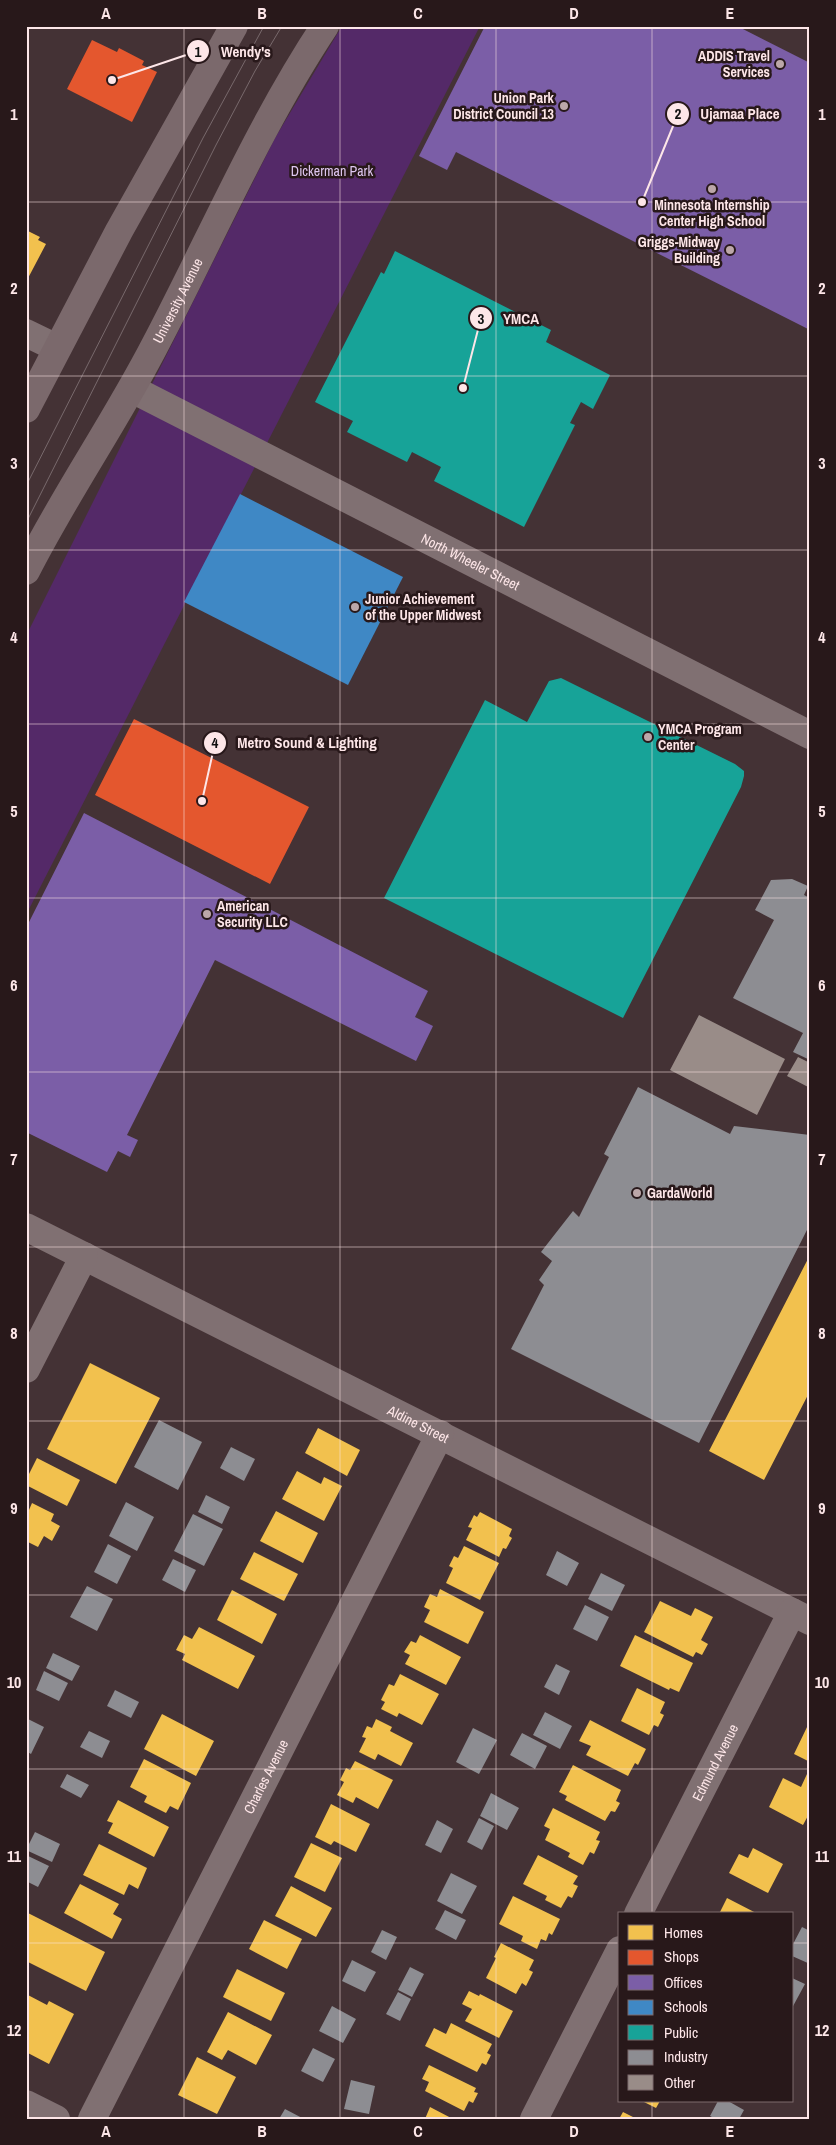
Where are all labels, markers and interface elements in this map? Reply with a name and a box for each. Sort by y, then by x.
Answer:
text: A [101,2,111,24]
text: B [257,2,267,24]
text: C [413,2,423,24]
text: D [569,2,579,24]
text: E [726,2,735,24]
callout: Wendy's [186,36,281,66]
text: 1 [195,41,202,62]
text: Wendy's [221,41,271,62]
place label: ADDIS Travel Services [698,47,770,81]
marker: ADDIS Travel Services [774,58,786,70]
place label: Union Park District Council 13 [453,89,555,123]
callout: Ujamaa Place [666,99,790,129]
marker: Union Park District Council 13 [558,100,570,112]
text: 1 [10,103,18,125]
text: 2 [675,103,682,124]
text: Ujamaa Place [700,103,780,124]
text: 1 [818,103,826,125]
park label: Dickerman Park [291,162,373,180]
marker: Minnesota Internship Center High School [706,183,718,195]
place label: Minnesota Internship Center High School [654,196,770,230]
place label: Griggs-Midway Building [638,233,721,267]
marker: Griggs-Midway Building [724,244,736,256]
street label: University Avenue [149,255,207,346]
text: 2 [10,277,18,299]
text: 2 [818,277,826,299]
callout: YMCA [468,303,550,333]
text: 3 [478,308,485,329]
text: YMCA [503,308,539,329]
text: 3 [10,452,18,474]
text: 3 [818,452,826,474]
street label: North Wheeler Street [418,529,523,594]
place label: Junior Achievement of the Upper Midwest [365,590,481,624]
marker: Junior Achievement of the Upper Midwest [349,601,361,613]
text: 4 [10,626,18,648]
text: 4 [818,626,826,648]
place label: YMCA Program Center [658,720,742,754]
callout: Metro Sound & Lighting [202,728,387,758]
marker: YMCA Program Center [642,731,654,743]
text: 4 [212,732,219,753]
text: Metro Sound & Lighting [237,732,377,753]
text: 5 [10,800,18,822]
text: 5 [818,800,826,822]
place label: American Security LLC [217,897,288,931]
marker: American Security LLC [201,908,213,920]
text: 6 [10,974,18,996]
text: 6 [818,974,826,996]
text: 7 [10,1148,18,1170]
text: 7 [818,1148,826,1170]
place label: GardaWorld [647,1184,713,1202]
marker: GardaWorld [631,1187,643,1199]
text: 8 [10,1322,18,1344]
text: 8 [818,1322,826,1344]
street label: Aldine Street [384,1401,452,1447]
text: 9 [10,1497,18,1519]
text: 9 [818,1497,826,1519]
text: 10 [7,1671,21,1693]
text: 10 [815,1671,829,1693]
street label: Edmund Avenue [688,1721,742,1804]
street label: Charles Avenue [240,1736,292,1817]
text: 11 [7,1845,22,1867]
text: 11 [815,1845,830,1867]
legend [618,1912,794,2102]
text: Homes [664,1922,703,1943]
text: Shops [664,1946,699,1967]
text: Offices [664,1972,703,1993]
text: Schools [664,1996,708,2017]
text: 12 [7,2019,21,2041]
text: 12 [815,2019,829,2041]
text: Public [664,2022,698,2043]
text: Industry [664,2046,709,2067]
text: Other [664,2072,695,2093]
text: A [101,2120,111,2142]
text: B [257,2120,267,2142]
text: C [413,2120,423,2142]
text: D [569,2120,579,2142]
text: E [726,2120,735,2142]

